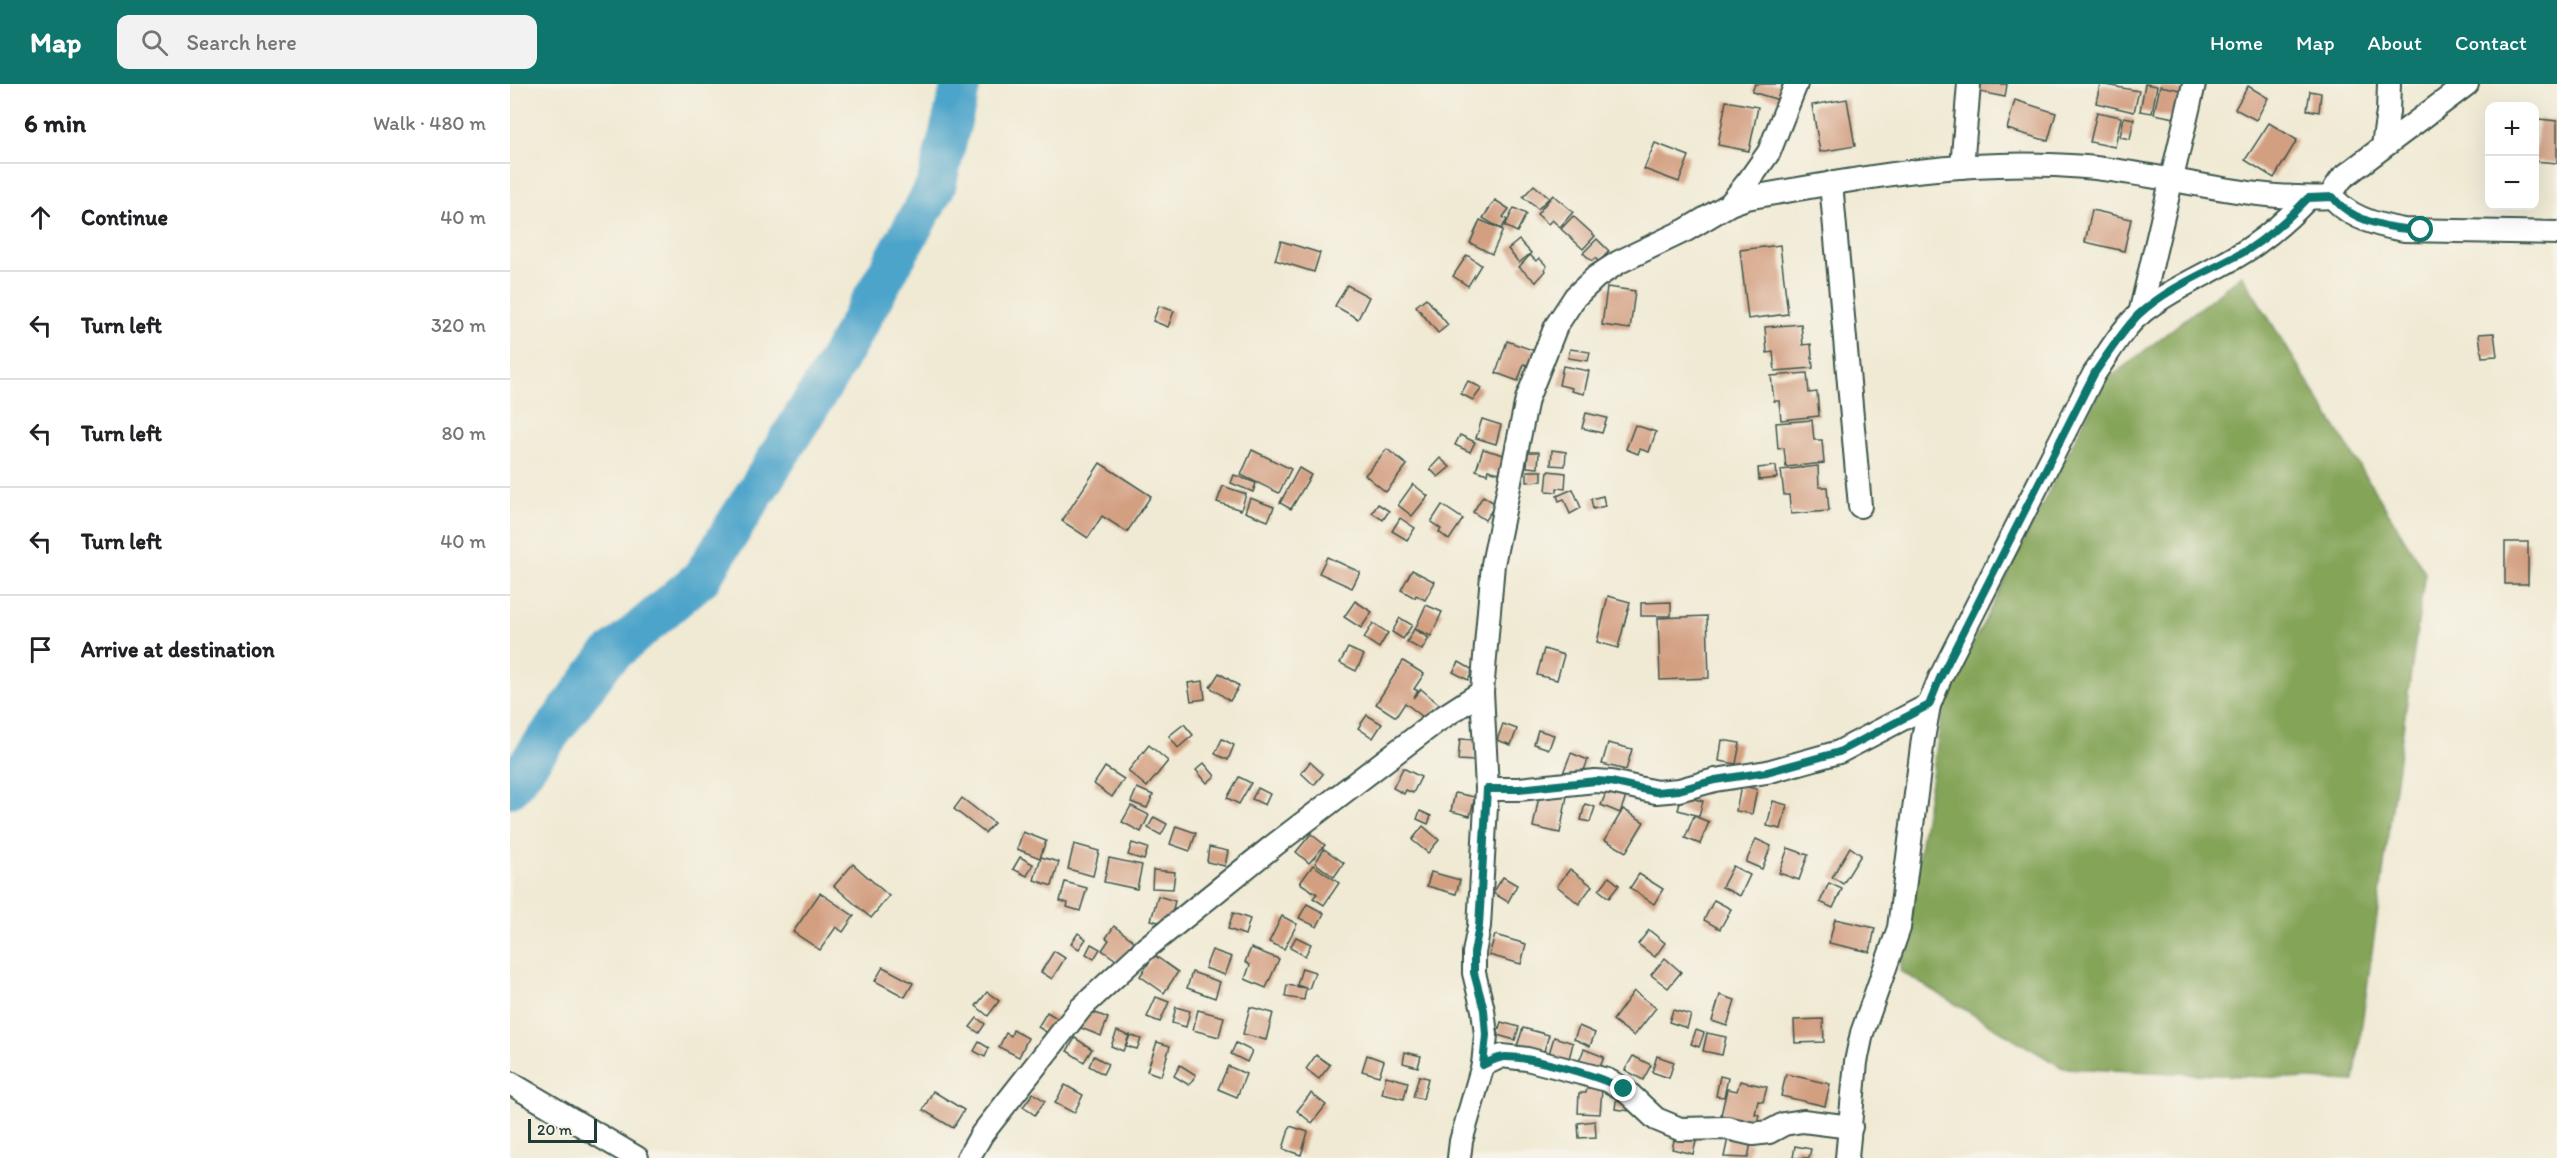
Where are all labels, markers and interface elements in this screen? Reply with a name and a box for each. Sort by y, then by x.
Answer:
search box [117,15,537,69]
text: Map [30,25,81,59]
icon: search [138,26,171,59]
text: Search here [186,29,297,56]
text: Home [2210,30,2263,55]
text: Map [2296,30,2335,55]
text: About [2368,30,2422,55]
text: Contact [2455,30,2527,55]
map controls [2485,102,2539,210]
button: + [2485,102,2539,156]
text: 6 min [24,107,86,139]
text: Walk · 480 m [373,111,486,135]
button: − [2485,156,2539,210]
icon: ahead [24,201,57,234]
text: Continue [81,204,168,231]
text: 40 m [440,205,486,229]
route start [2407,216,2433,242]
icon: left [24,309,57,342]
text: Turn left [81,312,162,339]
text: 320 m [431,313,486,337]
icon: left [24,417,57,450]
text: Turn left [81,420,162,447]
text: 80 m [441,421,486,445]
icon: left [24,525,57,558]
text: Turn left [81,528,162,555]
text: 40 m [440,529,486,553]
icon: arrive [24,633,57,666]
text: Arrive at destination [81,636,275,663]
route end [1610,1075,1636,1101]
scale bar [528,1116,597,1144]
text: 20 m [537,1120,572,1139]

